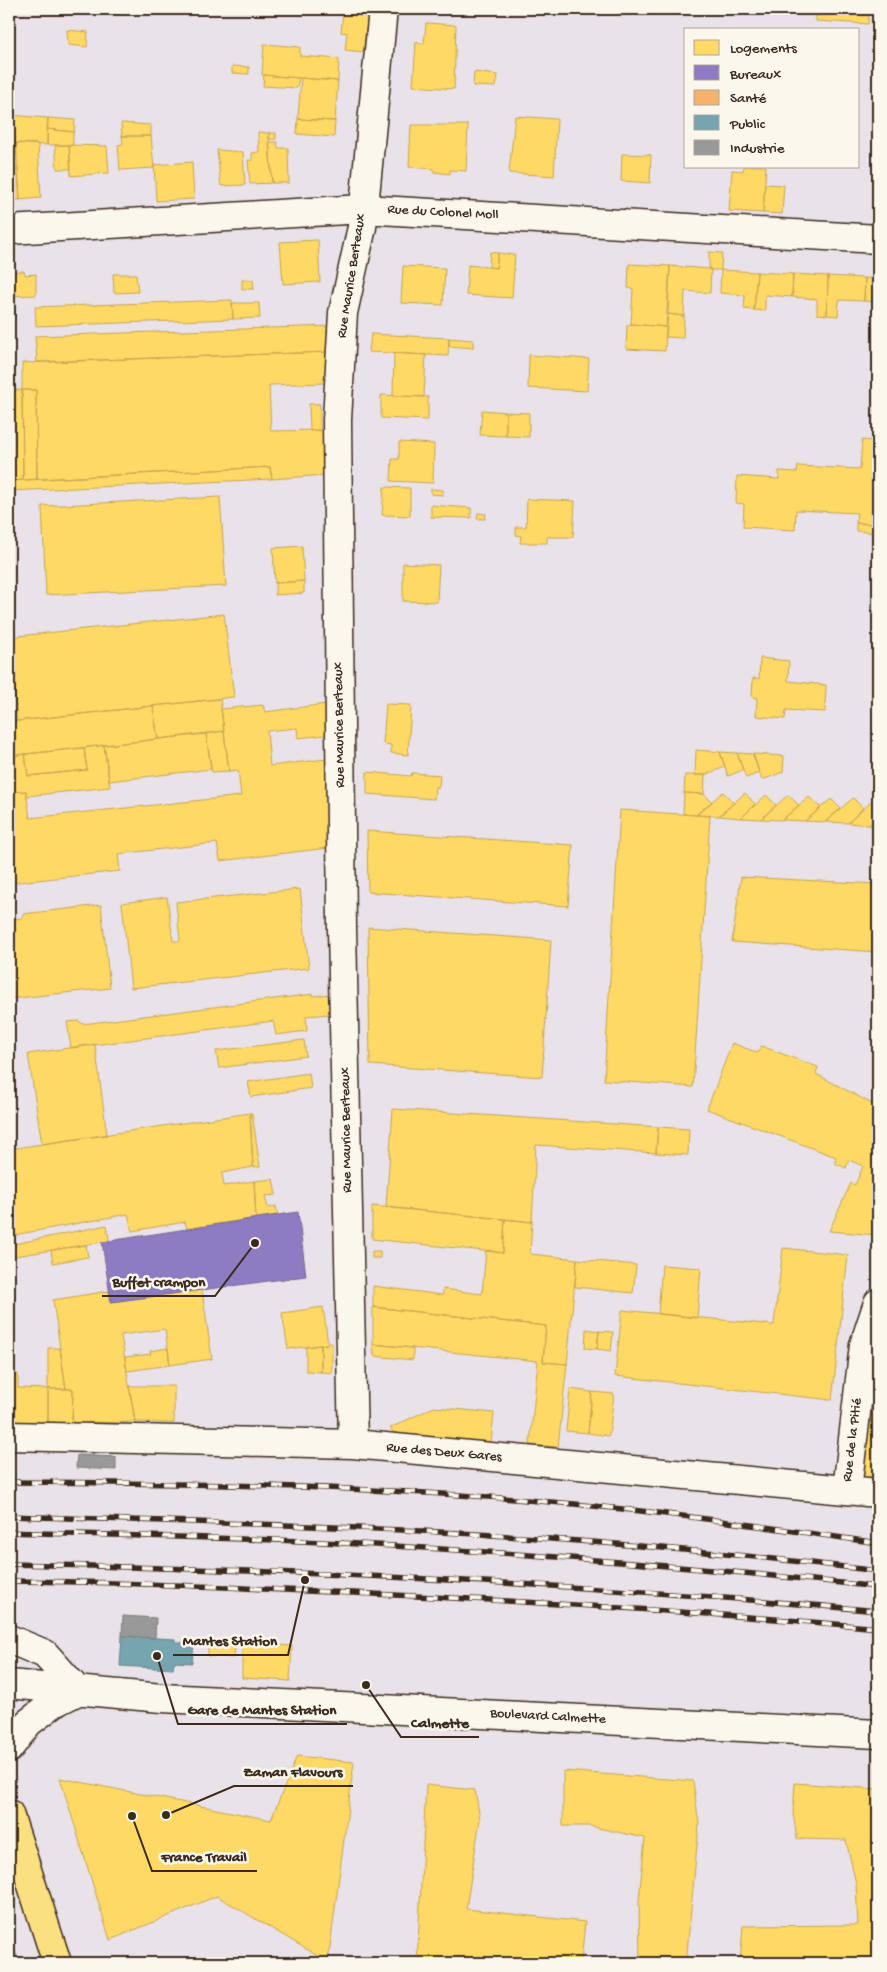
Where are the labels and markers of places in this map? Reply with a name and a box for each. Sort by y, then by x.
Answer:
callout: Buffet crampon [102,1266,215,1296]
callout: Mantes Station [173,1625,288,1655]
callout: Gare de Mantes Station [178,1694,347,1724]
callout: Calmette [401,1707,479,1737]
callout: Zaman Flavours [234,1756,353,1786]
callout: France Travail [152,1841,257,1871]

